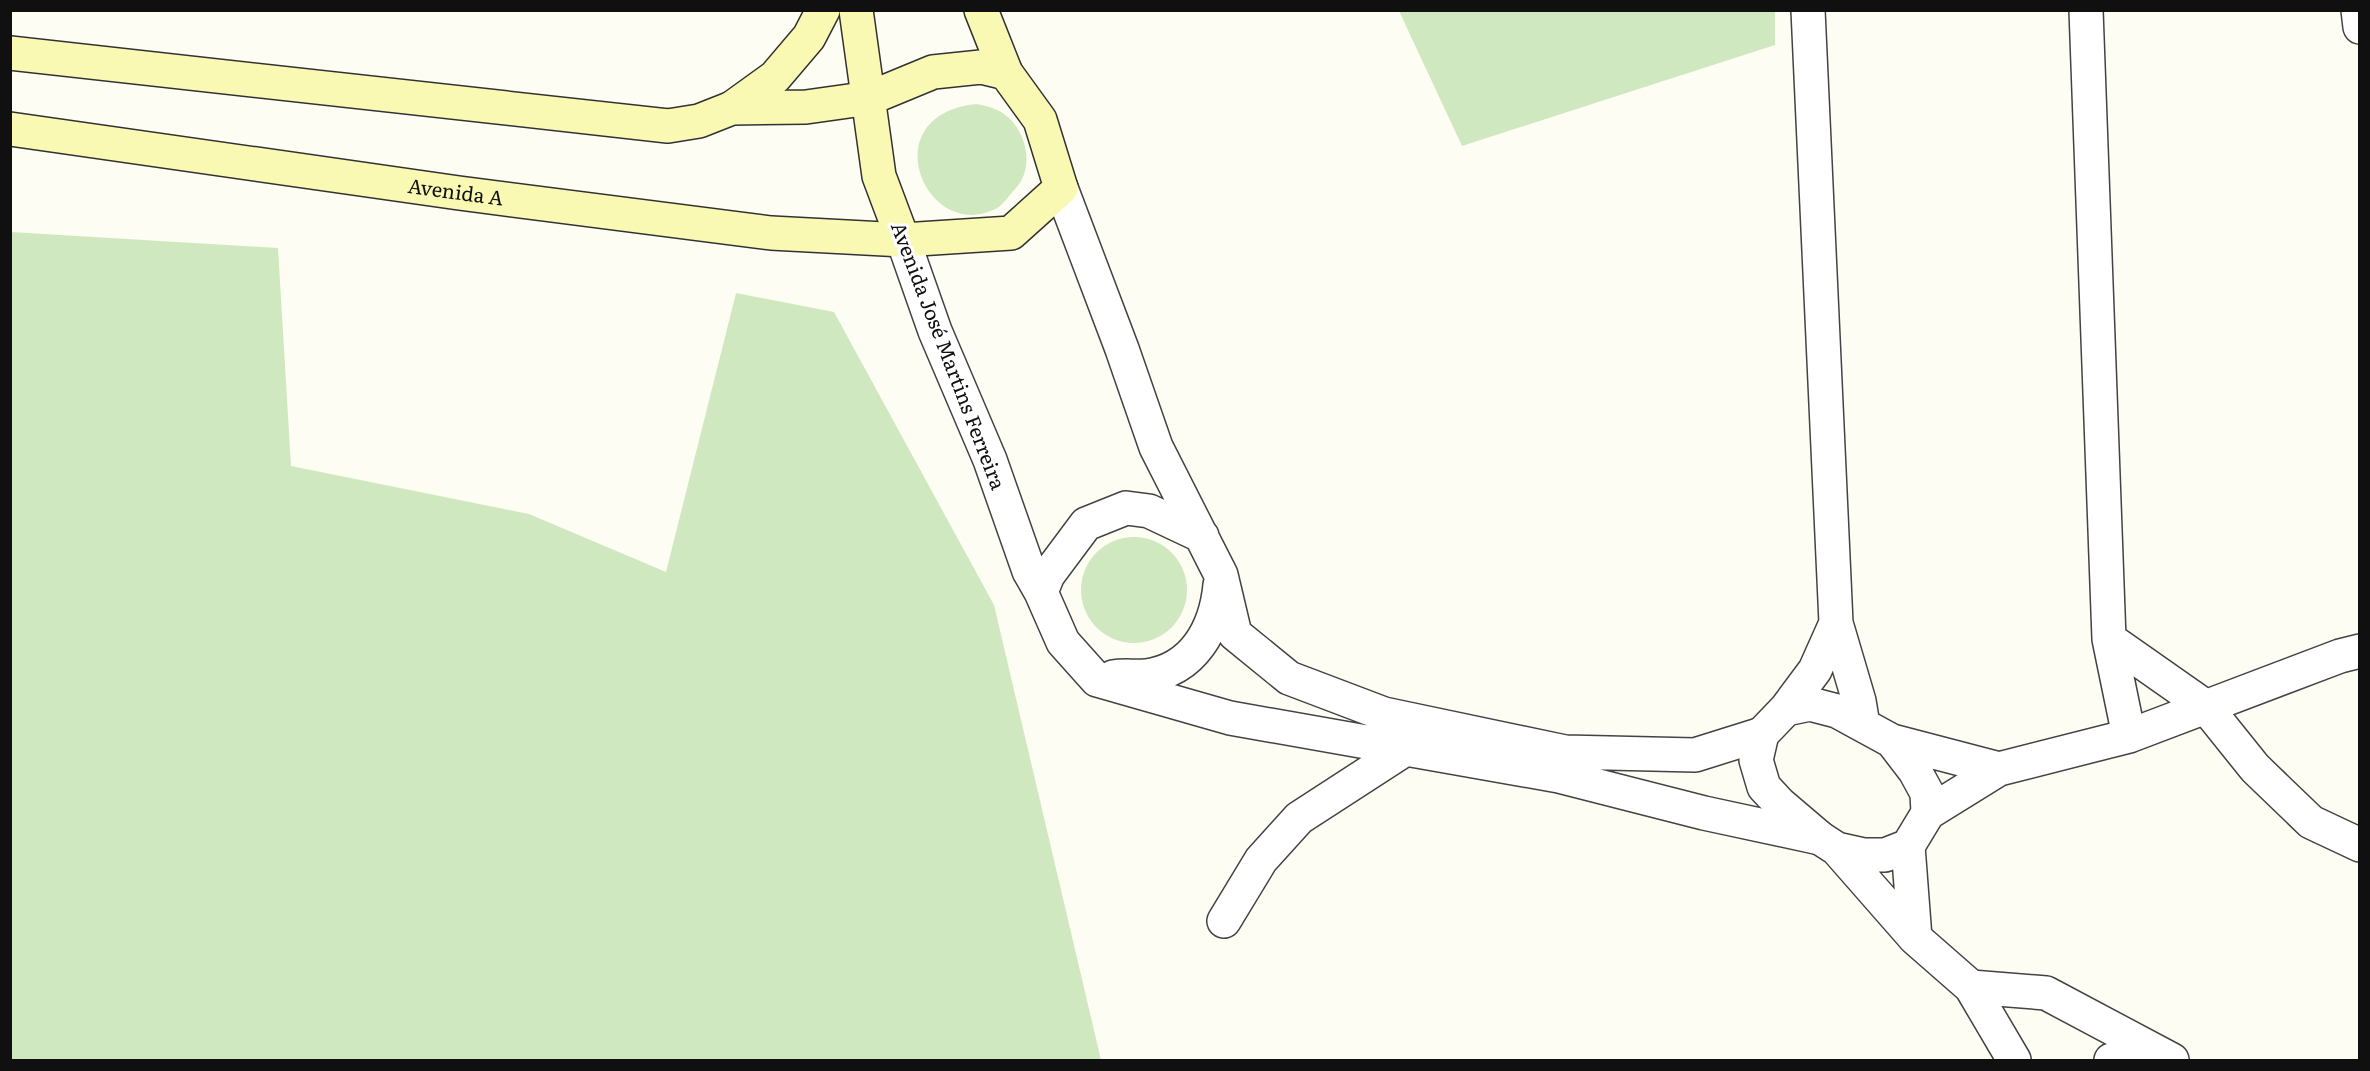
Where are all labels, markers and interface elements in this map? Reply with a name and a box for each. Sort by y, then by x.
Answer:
street label: Avenida A [406,169,506,212]
street label: Avenida José Martins Ferreira [885,217,1015,494]

